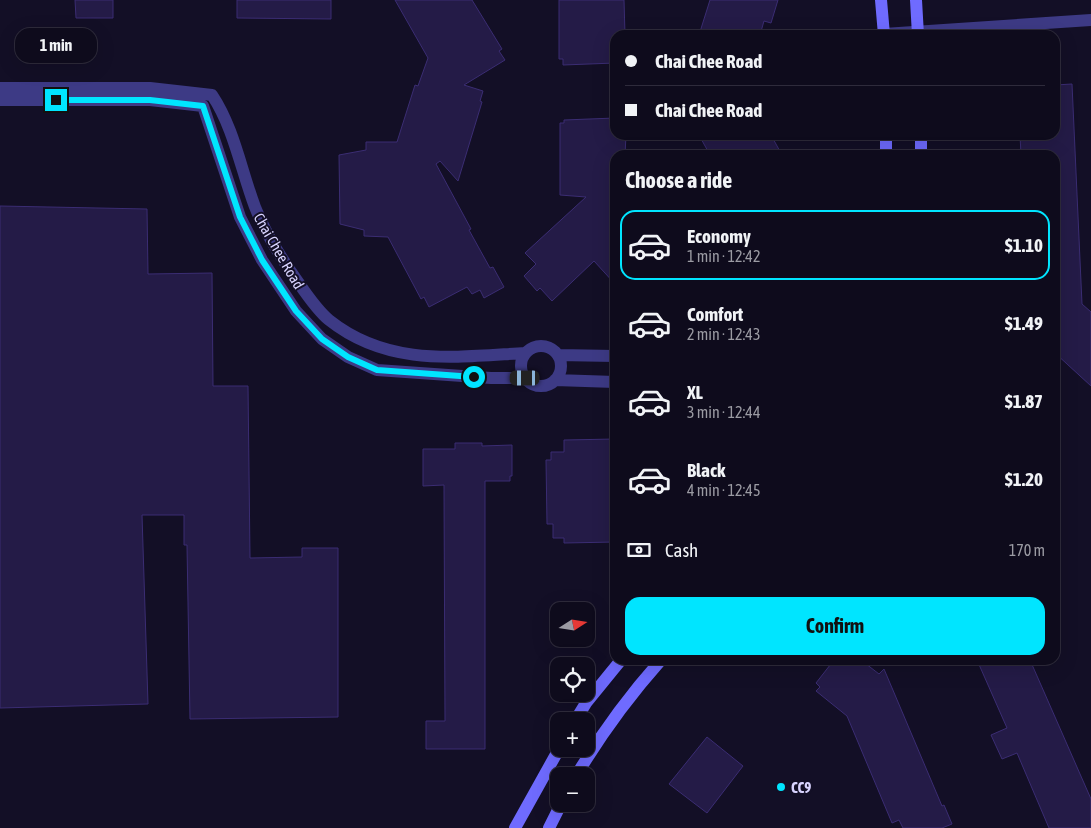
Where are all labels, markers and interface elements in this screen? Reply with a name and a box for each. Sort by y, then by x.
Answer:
callout: 1 min [15,28,97,62]
text: 1 min [40,36,72,54]
text: Chai Chee Road [655,50,762,72]
route end [45,89,67,111]
text: Chai Chee Road [655,99,762,121]
text: Choose a ride [625,167,732,193]
street label: Chai Chee Road [250,210,308,292]
icon: car [627,223,672,268]
text: Economy [687,225,751,247]
text: $1.10 [1005,234,1043,256]
text: 1 min · 12:42 [687,247,760,265]
icon: car [627,301,672,346]
text: Comfort [687,303,743,325]
text: $1.49 [1005,312,1043,334]
text: 2 min · 12:43 [687,325,760,343]
route start [463,366,485,388]
car [510,371,540,386]
icon: car [627,379,672,424]
text: XL [687,381,703,403]
text: $1.87 [1005,390,1043,412]
text: 3 min · 12:44 [687,403,760,421]
icon: car [627,457,672,502]
text: Black [687,459,725,481]
text: $1.20 [1005,468,1043,490]
text: 4 min · 12:45 [687,481,760,499]
icon: cash [625,536,653,564]
text: Cash [665,539,698,561]
text: 170 m [1009,541,1045,559]
button: Confirm [625,597,1045,655]
north arrow [550,602,595,648]
map controls [550,602,595,812]
button: locate [550,657,595,702]
button: + [550,712,595,757]
button: − [550,767,595,812]
place label: CC9 [791,779,811,796]
marker: CC9 [775,781,787,793]

